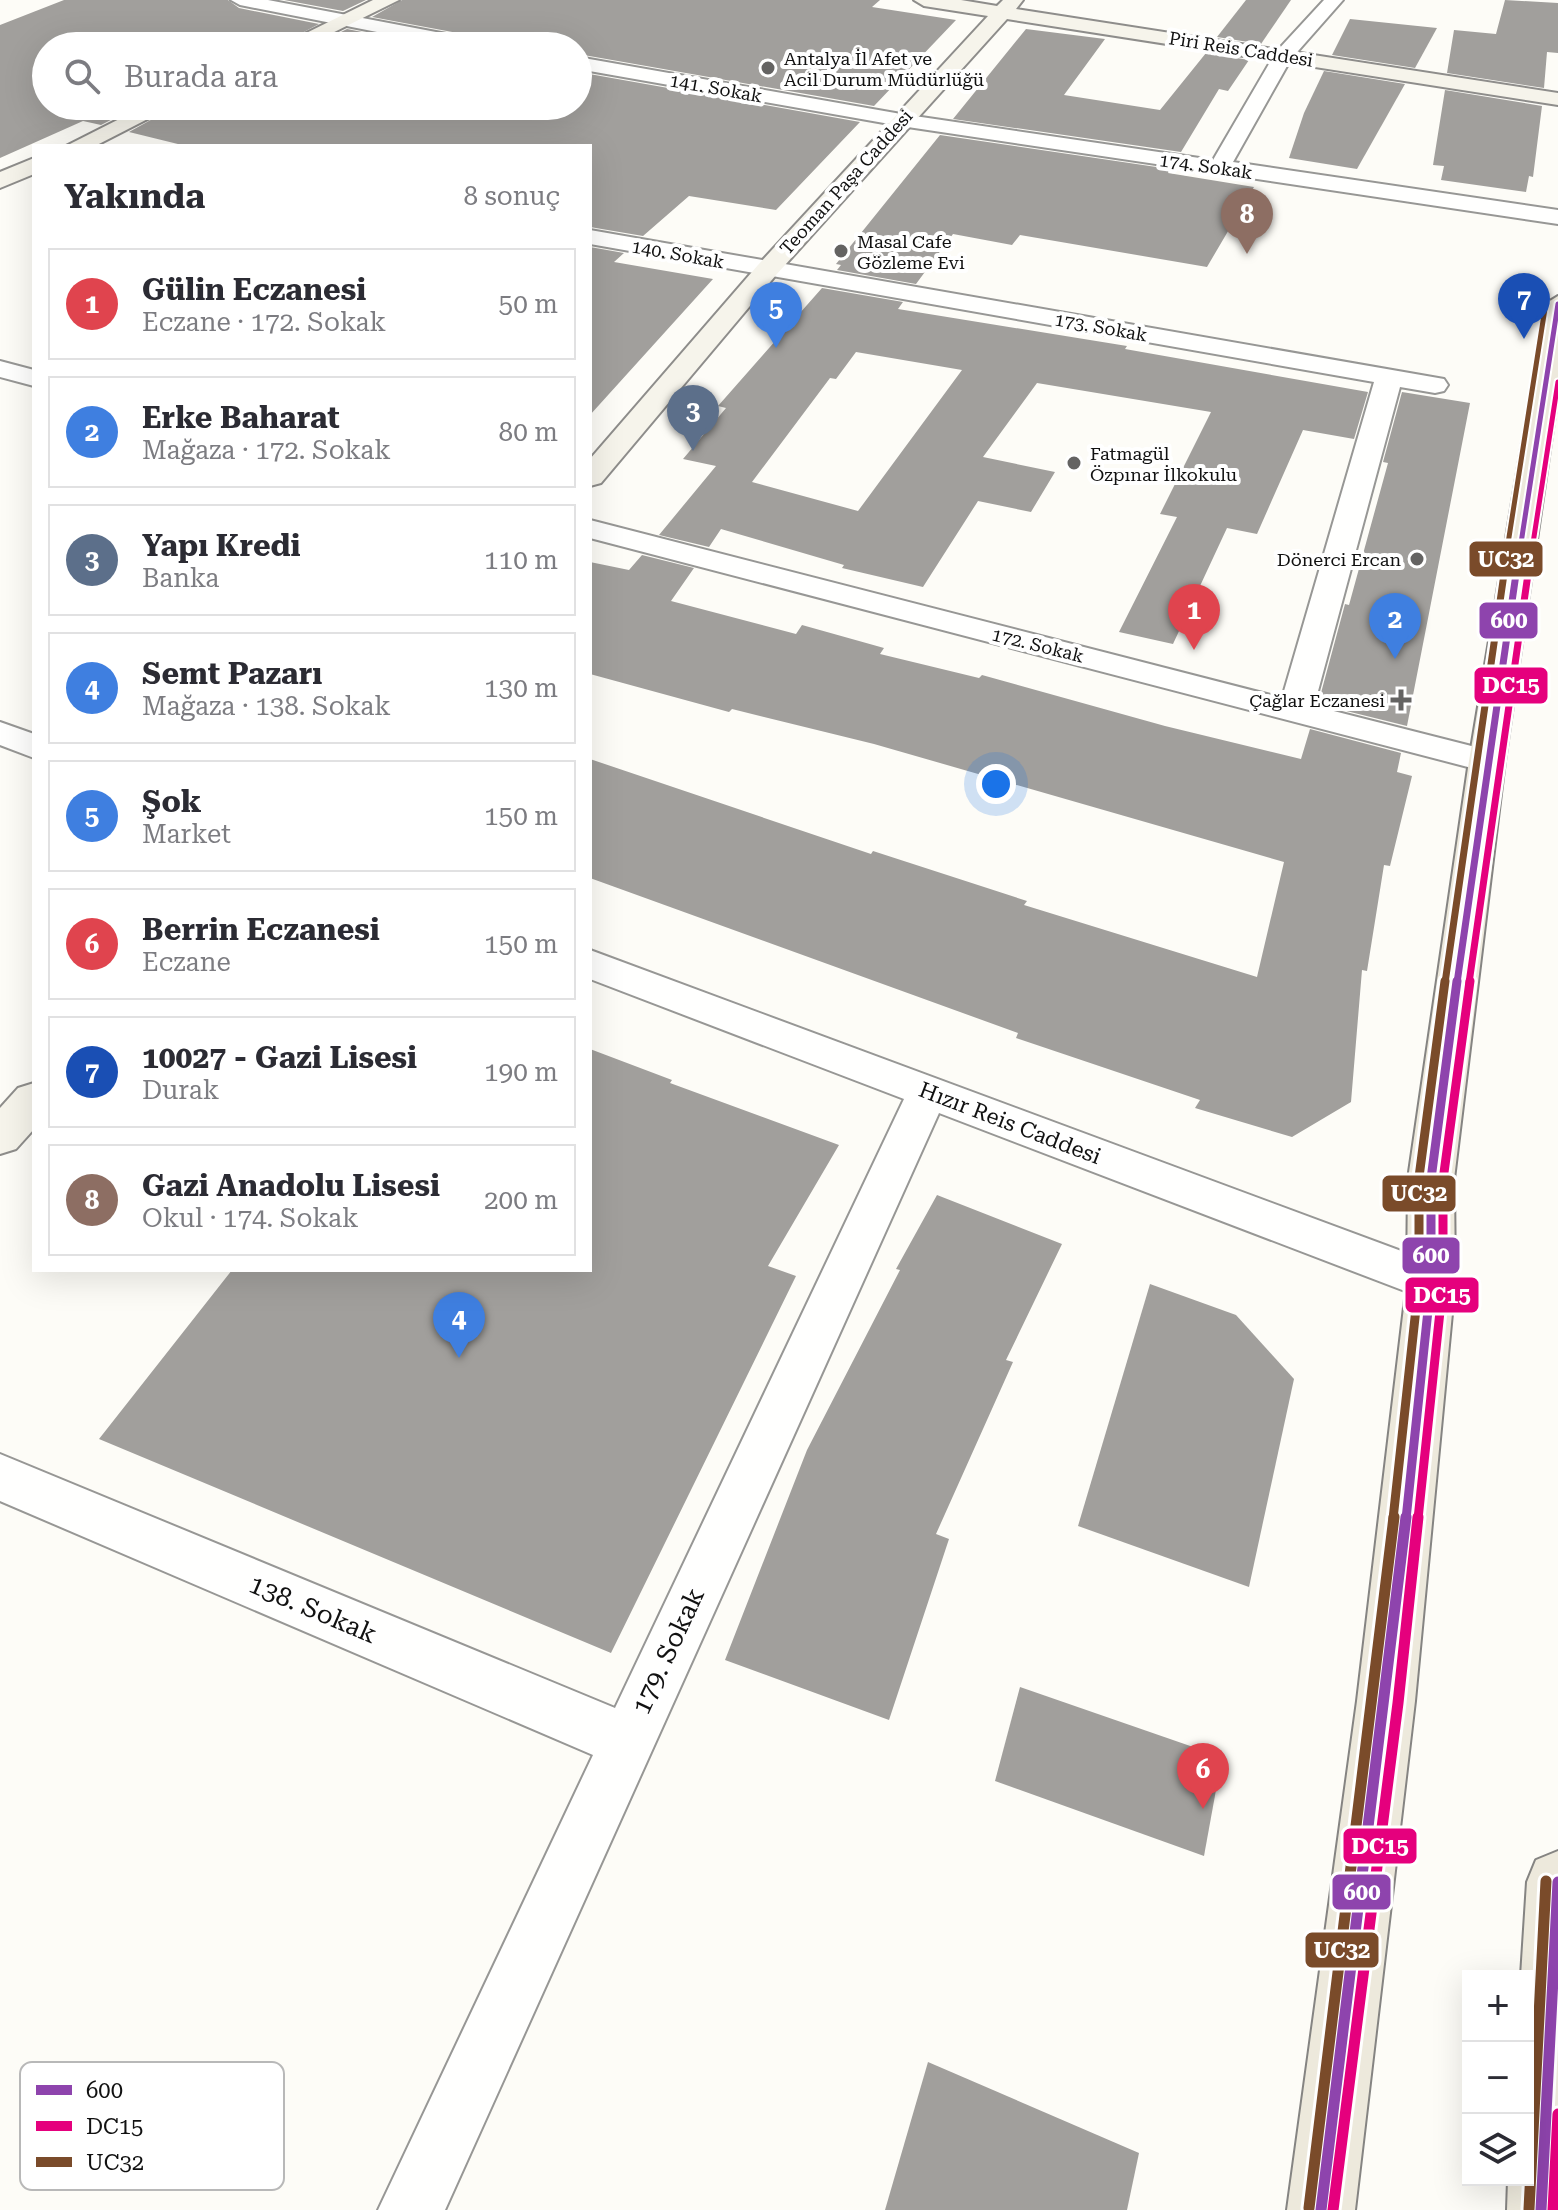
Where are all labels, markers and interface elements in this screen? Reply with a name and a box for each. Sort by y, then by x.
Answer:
street label: Piri Reis Caddesi [1167,27,1315,71]
search box [32,32,592,120]
place label: Antalya İl Afet ve Acil Durum Müdürlüğü [784,48,984,90]
icon: search [60,54,104,98]
text: Burada ara [124,59,278,94]
marker: Antalya İl Afet ve Acil Durum Müdürlüğü [759,59,777,77]
street label: 141. Sokak [668,70,764,106]
street label: Teoman Paşa Caddesi [775,105,917,259]
street label: 174. Sokak [1158,149,1254,183]
text: Yakında [64,176,205,216]
text: 8 sonuç [463,181,560,211]
pin: 8 [1221,188,1273,254]
place label: Masal Cafe Gözleme Evi [857,231,965,273]
street label: 140. Sokak [630,236,726,272]
marker: Masal Cafe Gözleme Evi [832,242,850,260]
text: Gülin Eczanesi [142,272,366,307]
pin: 7 [1498,273,1550,339]
pin: 5 [750,282,802,348]
text: 1 [85,289,99,319]
text: 50 m [499,289,558,319]
text: Eczane · 172. Sokak [142,307,386,337]
street label: 173. Sokak [1053,309,1149,345]
pin: 3 [667,385,719,451]
text: Erke Baharat [142,400,340,435]
text: 2 [85,417,99,447]
text: 80 m [499,417,558,447]
text: Mağaza · 172. Sokak [142,435,391,465]
place label: Fatmagül Özpınar İlkokulu [1090,443,1237,485]
marker: Fatmagül Özpınar İlkokulu [1065,454,1083,472]
text: Yapı Kredi [142,528,301,563]
line badge: UC32 [1468,540,1544,578]
text: 3 [85,545,99,575]
text: 110 m [484,545,558,575]
text: UC32 [1478,547,1534,572]
place label: Dönerci Ercan [1277,549,1401,570]
marker: Dönerci Ercan [1408,550,1426,568]
text: Banka [142,563,219,593]
pin: 1 [1168,584,1220,650]
pin: 2 [1369,593,1421,659]
line badge: 600 [1478,601,1539,640]
text: 600 [1491,608,1527,633]
street label: 172. Sokak [990,623,1086,667]
text: Semt Pazarı [142,656,322,691]
line badge: DC15 [1473,666,1549,705]
text: 4 [85,673,99,703]
text: 130 m [484,673,558,703]
text: DC15 [1482,673,1540,698]
place label: Çağlar Eczanesi [1249,690,1385,711]
text: Mağaza · 138. Sokak [142,691,391,721]
marker: Çağlar Eczanesi [1392,691,1410,709]
your location [976,764,1016,804]
text: Şok [142,784,202,819]
text: 5 [85,801,99,831]
text: 150 m [484,801,558,831]
text: Market [142,819,231,849]
text: Berrin Eczanesi [142,912,380,947]
text: 6 [85,929,99,959]
text: 150 m [484,929,558,959]
text: Eczane [142,947,231,977]
text: 10027 - Gazi Lisesi [142,1040,417,1075]
text: 7 [85,1057,99,1087]
text: 190 m [484,1057,558,1087]
text: Durak [142,1075,219,1105]
street label: Hızır Reis Caddesi [916,1077,1104,1169]
text: Gazi Anadolu Lisesi [142,1168,440,1203]
line badge: UC32 [1381,1174,1457,1213]
text: UC32 [1391,1181,1447,1206]
text: 8 [85,1185,99,1215]
text: 200 m [484,1185,558,1215]
text: Okul · 174. Sokak [142,1203,359,1233]
line badge: 600 [1401,1236,1461,1275]
text: 600 [1413,1243,1449,1268]
line badge: DC15 [1404,1276,1480,1314]
text: DC15 [1413,1283,1471,1308]
pin: 4 [433,1292,485,1358]
street label: 138. Sokak [245,1569,381,1649]
street label: 179. Sokak [626,1583,710,1719]
pin: 6 [1177,1743,1229,1809]
line badge: DC15 [1342,1827,1418,1865]
text: DC15 [1351,1834,1409,1859]
line badge: 600 [1331,1873,1392,1911]
text: 600 [1344,1880,1380,1905]
line badge: UC32 [1304,1931,1380,1969]
text: UC32 [1314,1938,1370,1963]
map controls [1462,1970,1534,2186]
button: + [1462,1970,1534,2042]
button: − [1462,2042,1534,2114]
legend [20,2062,284,2190]
text: 600 [86,2078,123,2103]
text: DC15 [86,2114,143,2139]
button: layers [1462,2114,1534,2186]
text: UC32 [86,2150,144,2175]

